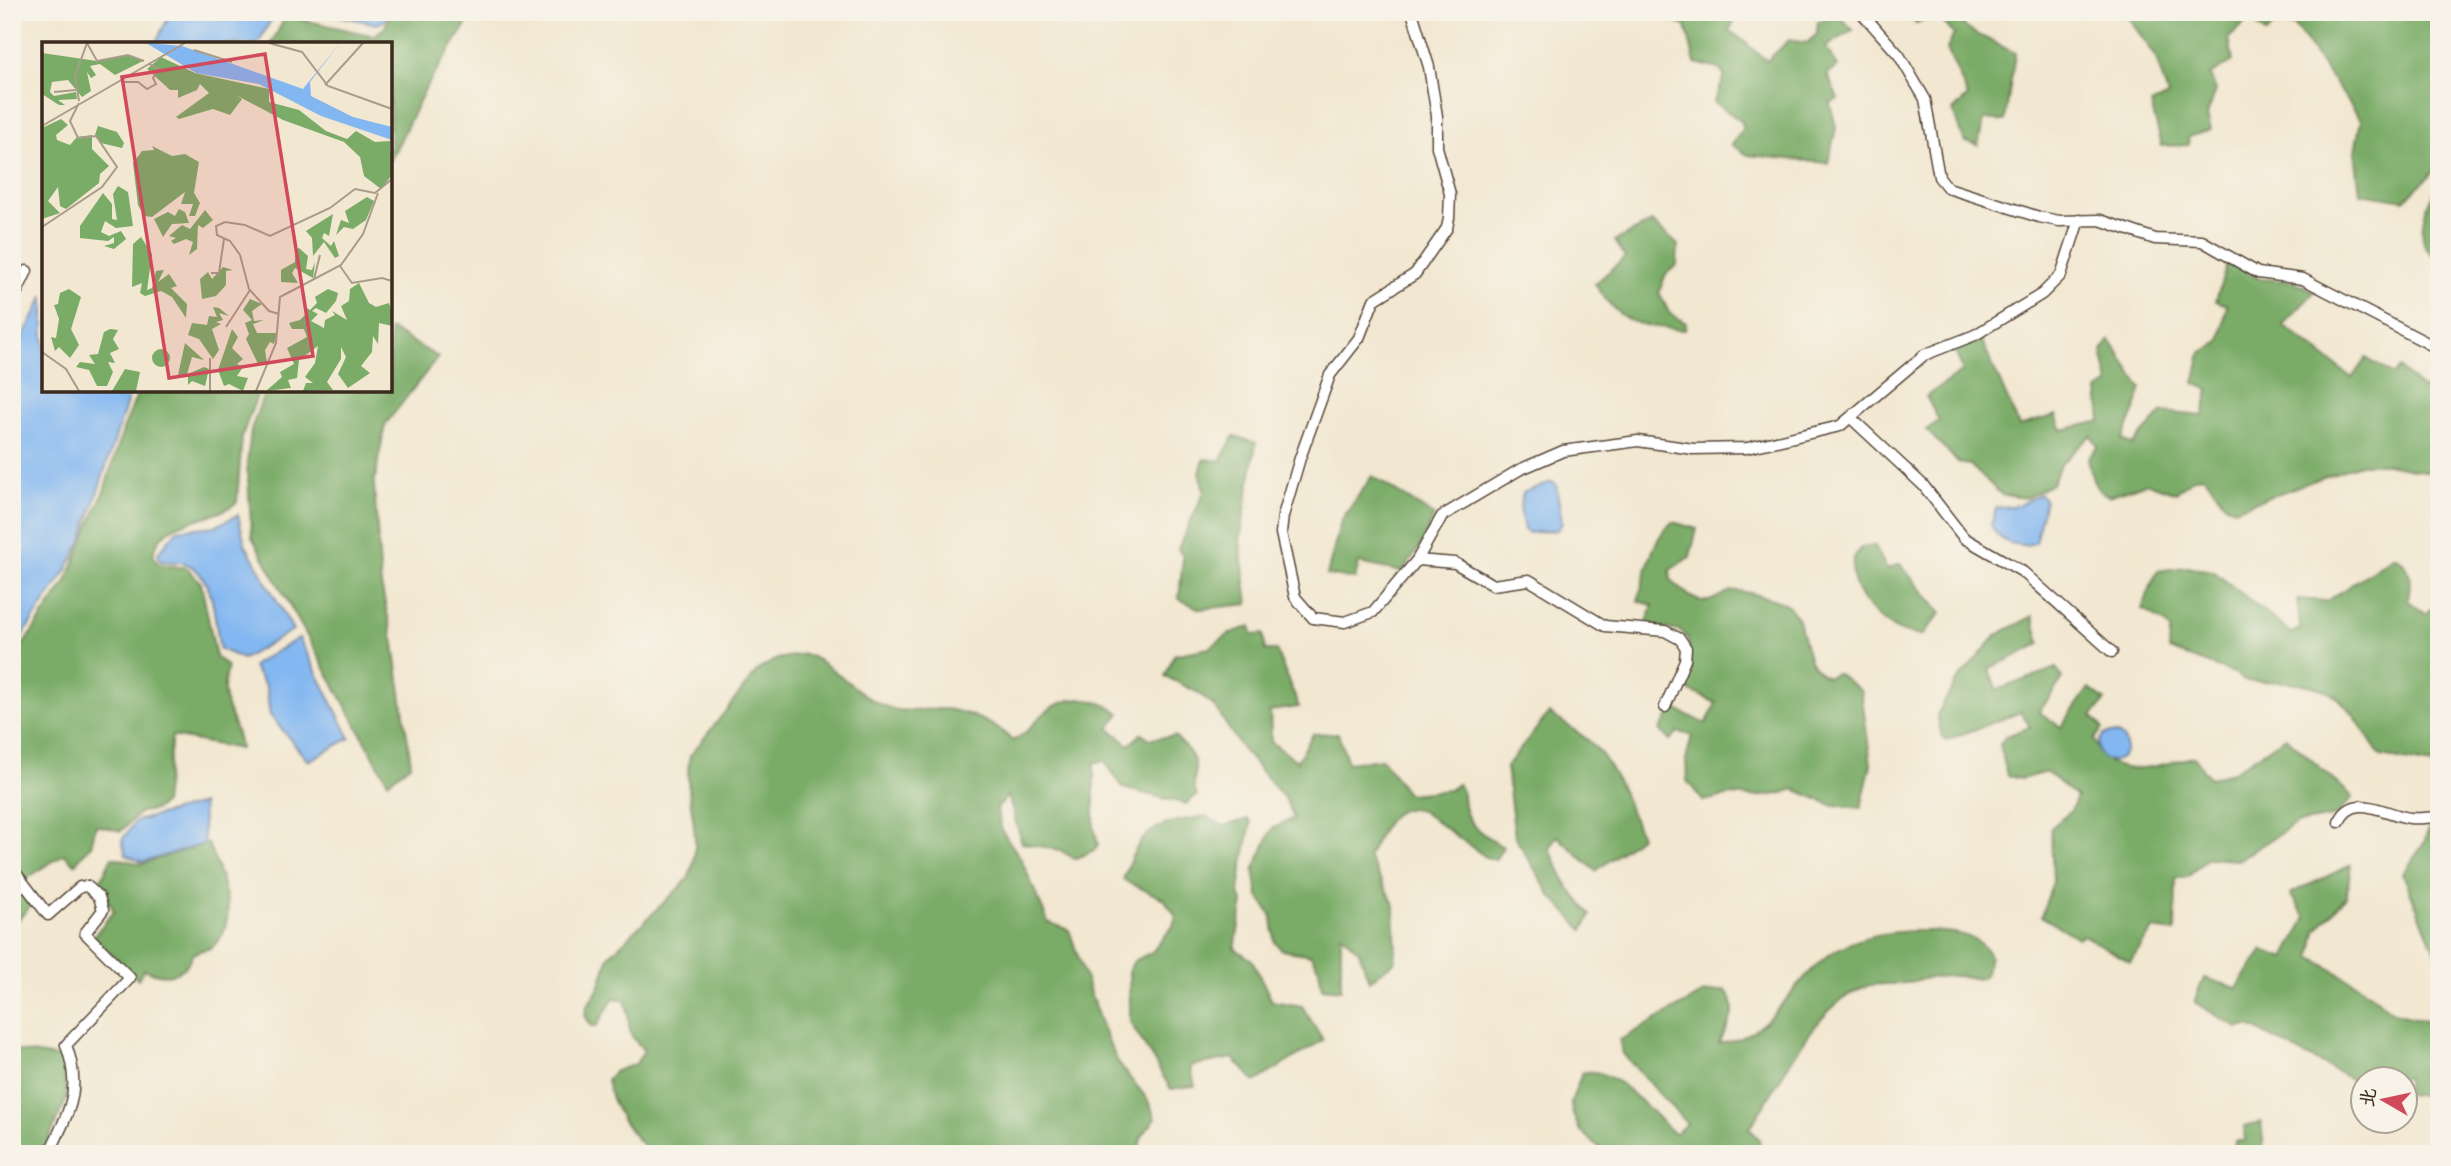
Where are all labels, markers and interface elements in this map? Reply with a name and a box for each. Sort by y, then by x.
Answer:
inset map [42,42,392,392]
north arrow [2350,1064,2420,1134]
text: 北 [2355,1086,2384,1109]

